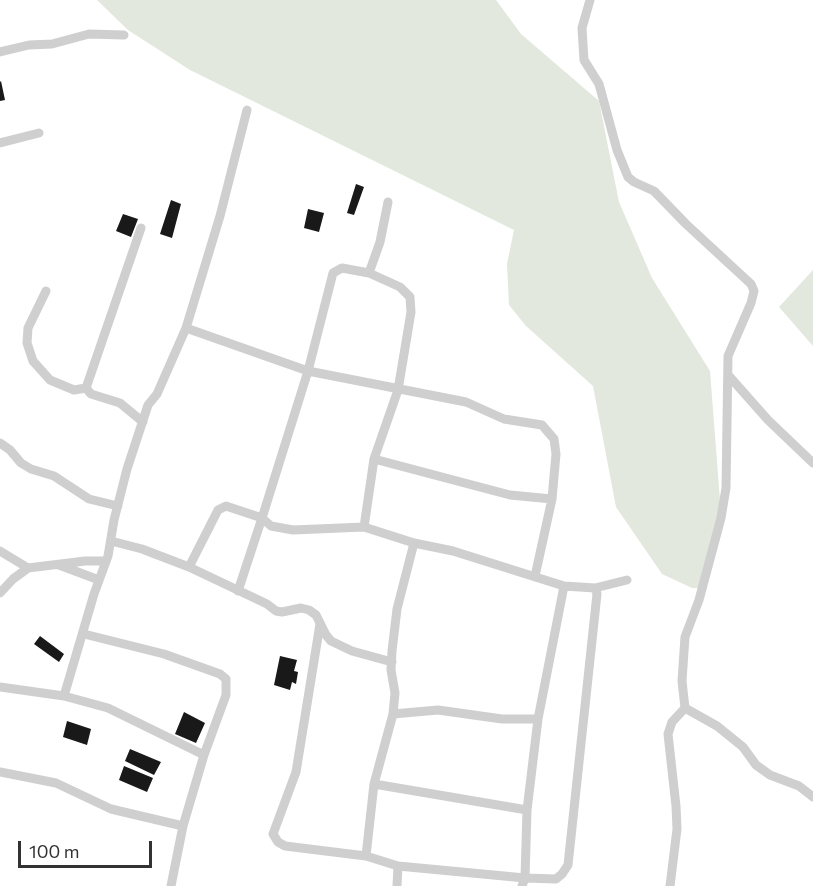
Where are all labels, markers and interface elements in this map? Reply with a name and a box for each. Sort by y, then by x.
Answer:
scale bar [21,829,154,867]
text: 100 m [29,840,79,862]

